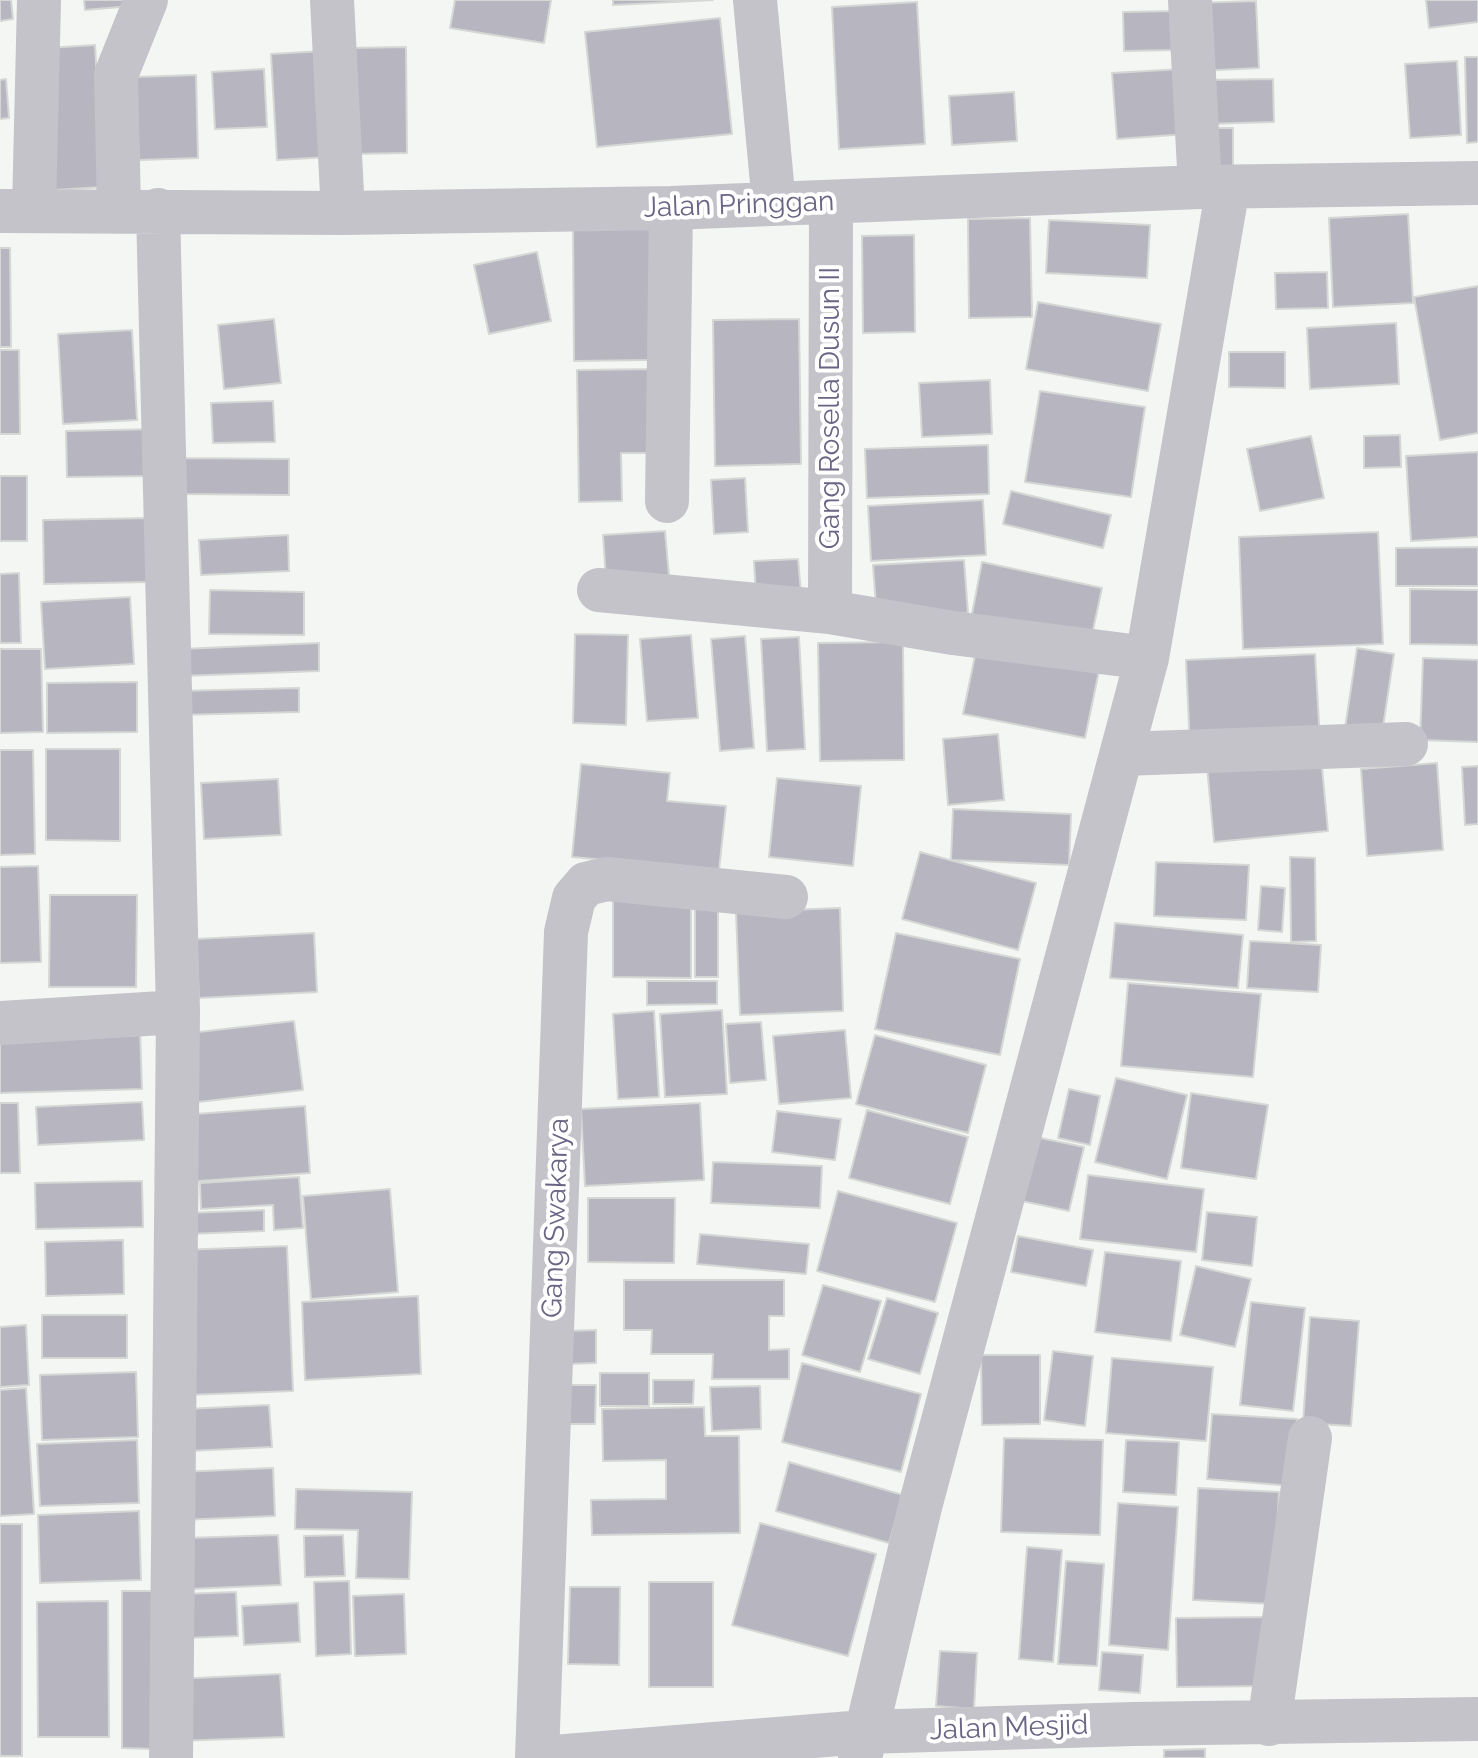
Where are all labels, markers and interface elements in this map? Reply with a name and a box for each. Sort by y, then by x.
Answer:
street label: Jalan Pringgan [643,185,835,225]
street label: Gang Rosella Dusun II [814,267,848,549]
street label: Gang Swakarya [536,1117,576,1319]
street label: Jalan Mesjid [929,1708,1089,1748]

